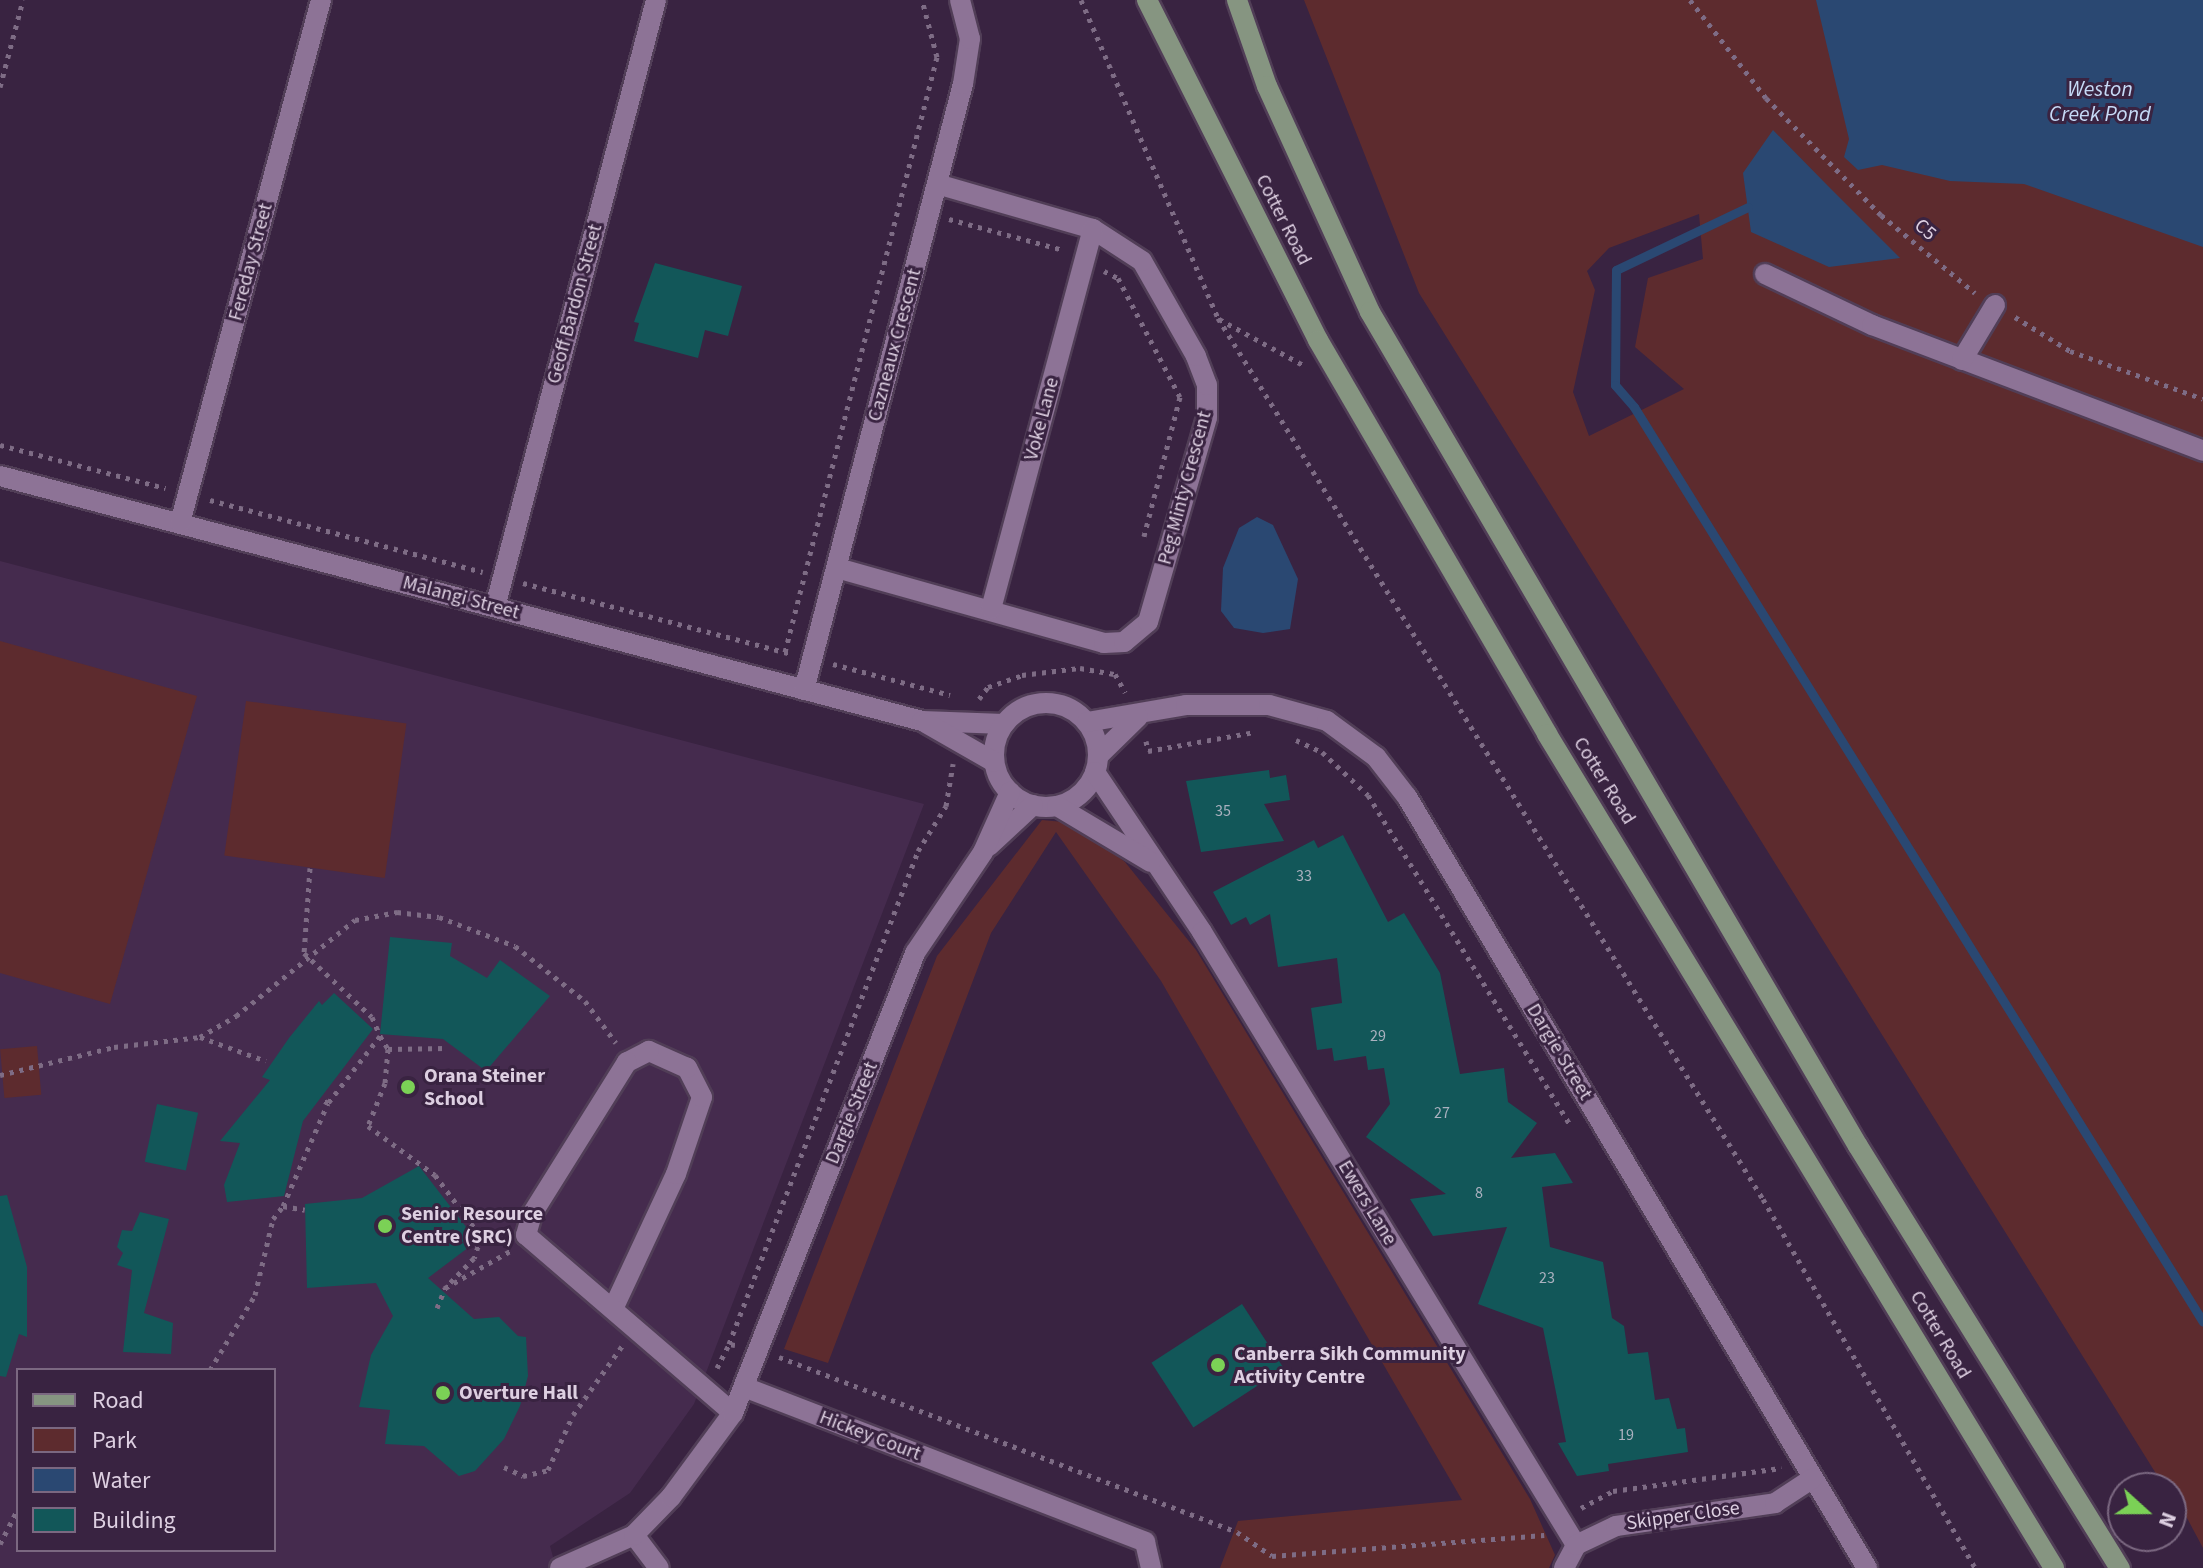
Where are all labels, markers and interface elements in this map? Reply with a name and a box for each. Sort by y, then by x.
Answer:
water label: Weston Creek Pond [2049,76,2151,128]
street label: Cotter Road [1250,171,1316,269]
street label: Fereday Street [224,201,278,323]
street label: C5 [1909,214,1941,246]
street label: Geoff Bardon Street [542,222,608,386]
street label: Cazneaux Crescent [863,266,927,424]
street label: Voke Lane [1019,375,1065,463]
street label: Peg Minty Crescent [1153,409,1217,567]
street label: Malangi Street [400,571,522,625]
street label: Cotter Road [1568,733,1640,829]
house number: 35 [1215,801,1231,821]
house number: 33 [1296,866,1312,886]
street label: Dargie Street [1521,999,1597,1105]
house number: 29 [1370,1026,1386,1046]
street label: Dargie Street [821,1058,883,1168]
place label: Orana Steiner School [424,1064,545,1111]
marker: Orana Steiner School [399,1078,417,1096]
house number: 27 [1434,1103,1450,1123]
street label: Ewers Lane [1332,1156,1402,1250]
house number: 8 [1475,1183,1483,1203]
place label: Senior Resource Centre (SRC) [401,1202,543,1249]
marker: Senior Resource Centre (SRC) [376,1217,394,1235]
house number: 23 [1539,1268,1555,1288]
street label: Cotter Road [1904,1287,1976,1383]
place label: Canberra Sikh Community Activity Centre [1234,1342,1466,1389]
marker: Canberra Sikh Community Activity Centre [1209,1356,1227,1374]
legend [16,1368,276,1552]
place label: Overture Hall [459,1381,578,1405]
text: Road [92,1383,144,1418]
marker: Overture Hall [434,1384,452,1402]
street label: Hickey Court [816,1406,924,1466]
text: Park [92,1423,137,1458]
house number: 19 [1618,1425,1634,1445]
text: Water [92,1463,150,1498]
north arrow [2107,1472,2187,1552]
street label: Skipper Close [1625,1496,1741,1536]
text: Building [92,1503,176,1538]
text: N [2150,1507,2185,1532]

